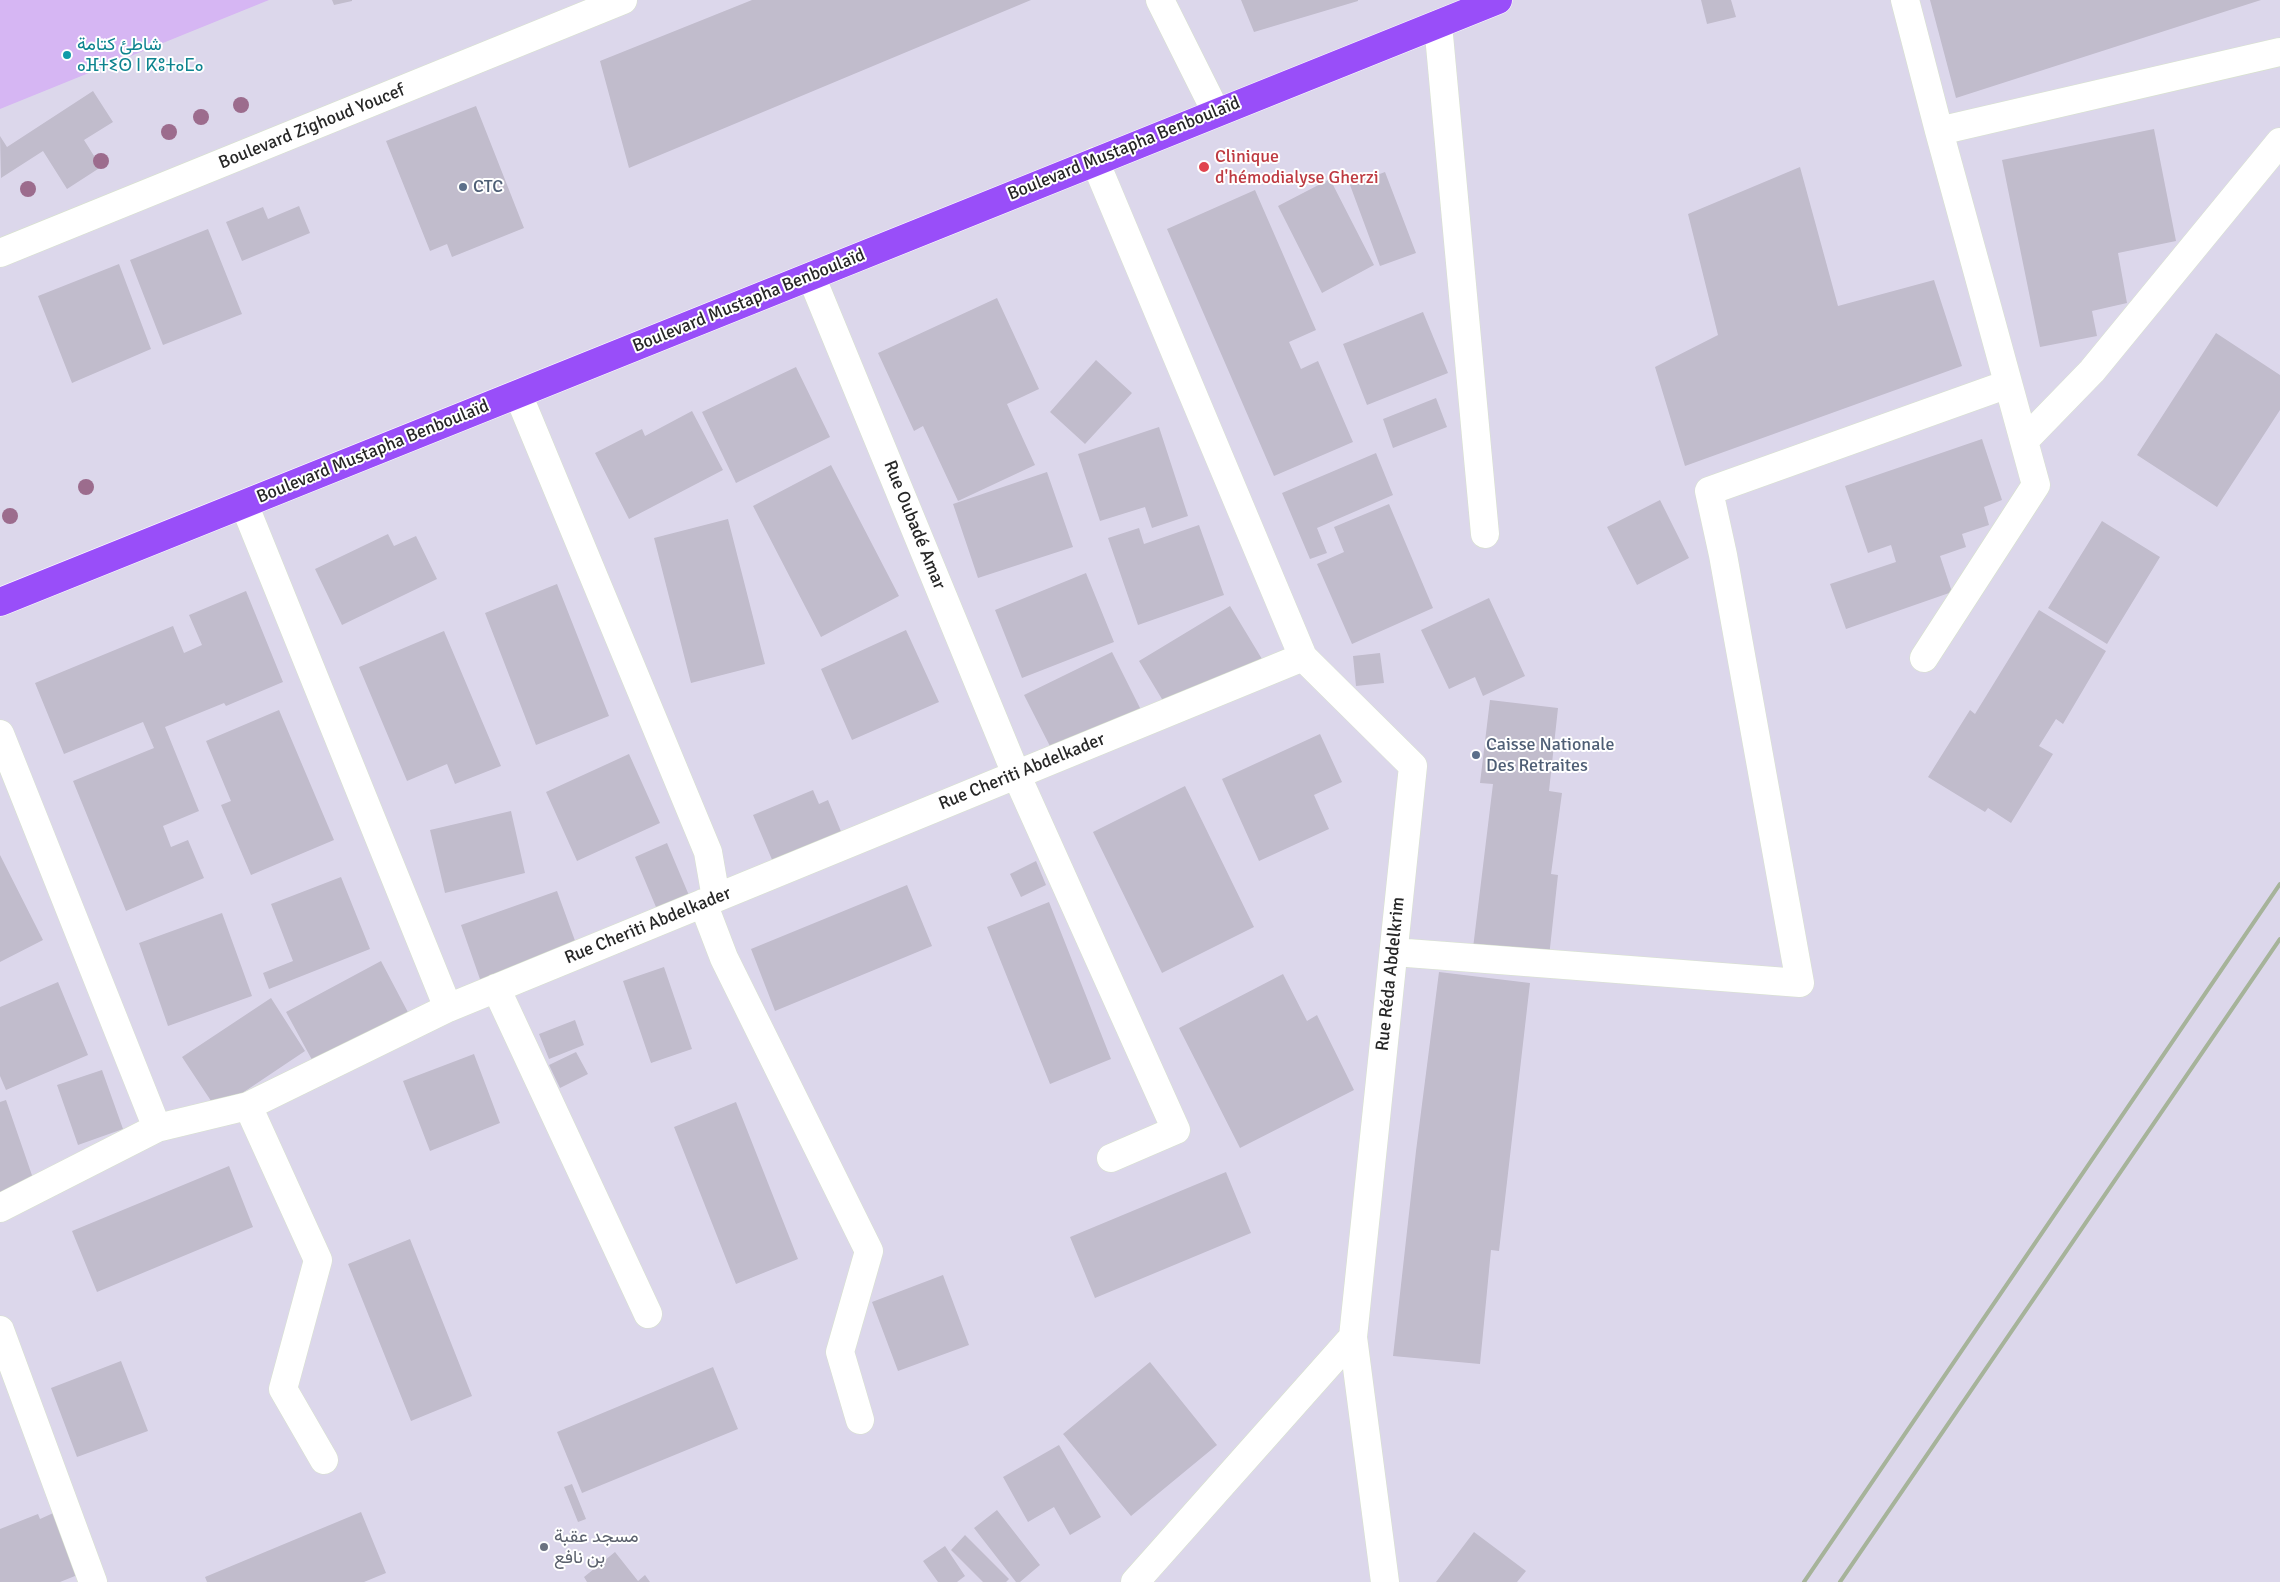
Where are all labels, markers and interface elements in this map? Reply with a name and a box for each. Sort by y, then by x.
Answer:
place label: شاطئ كتامة ⴰⴼⵜⵉⵙ ⵏ ⴽⵓⵜⴰⵎⴰ [77,34,204,76]
marker: شاطئ كتامة ⴰⴼⵜⵉⵙ ⵏ ⴽⵓⵜⴰⵎⴰ [61,49,73,61]
street label: Boulevard Zighoud Youcef [216,80,408,174]
street label: Boulevard Mustapha Benboulaïd [1005,92,1243,206]
place label: Clinique d'hémodialyse Gherzi [1215,146,1379,188]
marker: Clinique d'hémodialyse Gherzi [1197,160,1211,174]
place label: CTC [473,176,503,198]
marker: CTC [457,181,469,193]
street label: Boulevard Mustapha Benboulaïd [630,244,868,358]
street label: Boulevard Mustapha Benboulaïd [254,395,492,509]
street label: Rue Oubadé Amar [878,457,950,593]
street label: Rue Cheriti Abdelkader [936,729,1108,815]
place label: Caisse Nationale Des Retraites [1486,734,1614,776]
marker: Caisse Nationale Des Retraites [1470,749,1482,761]
street label: Rue Cheriti Abdelkader [562,883,734,969]
street label: Rue Réda Abdelkrim [1372,896,1410,1052]
place label: مسجد عقبة بن نافع [554,1526,639,1568]
marker: مسجد عقبة بن نافع [538,1541,550,1553]

